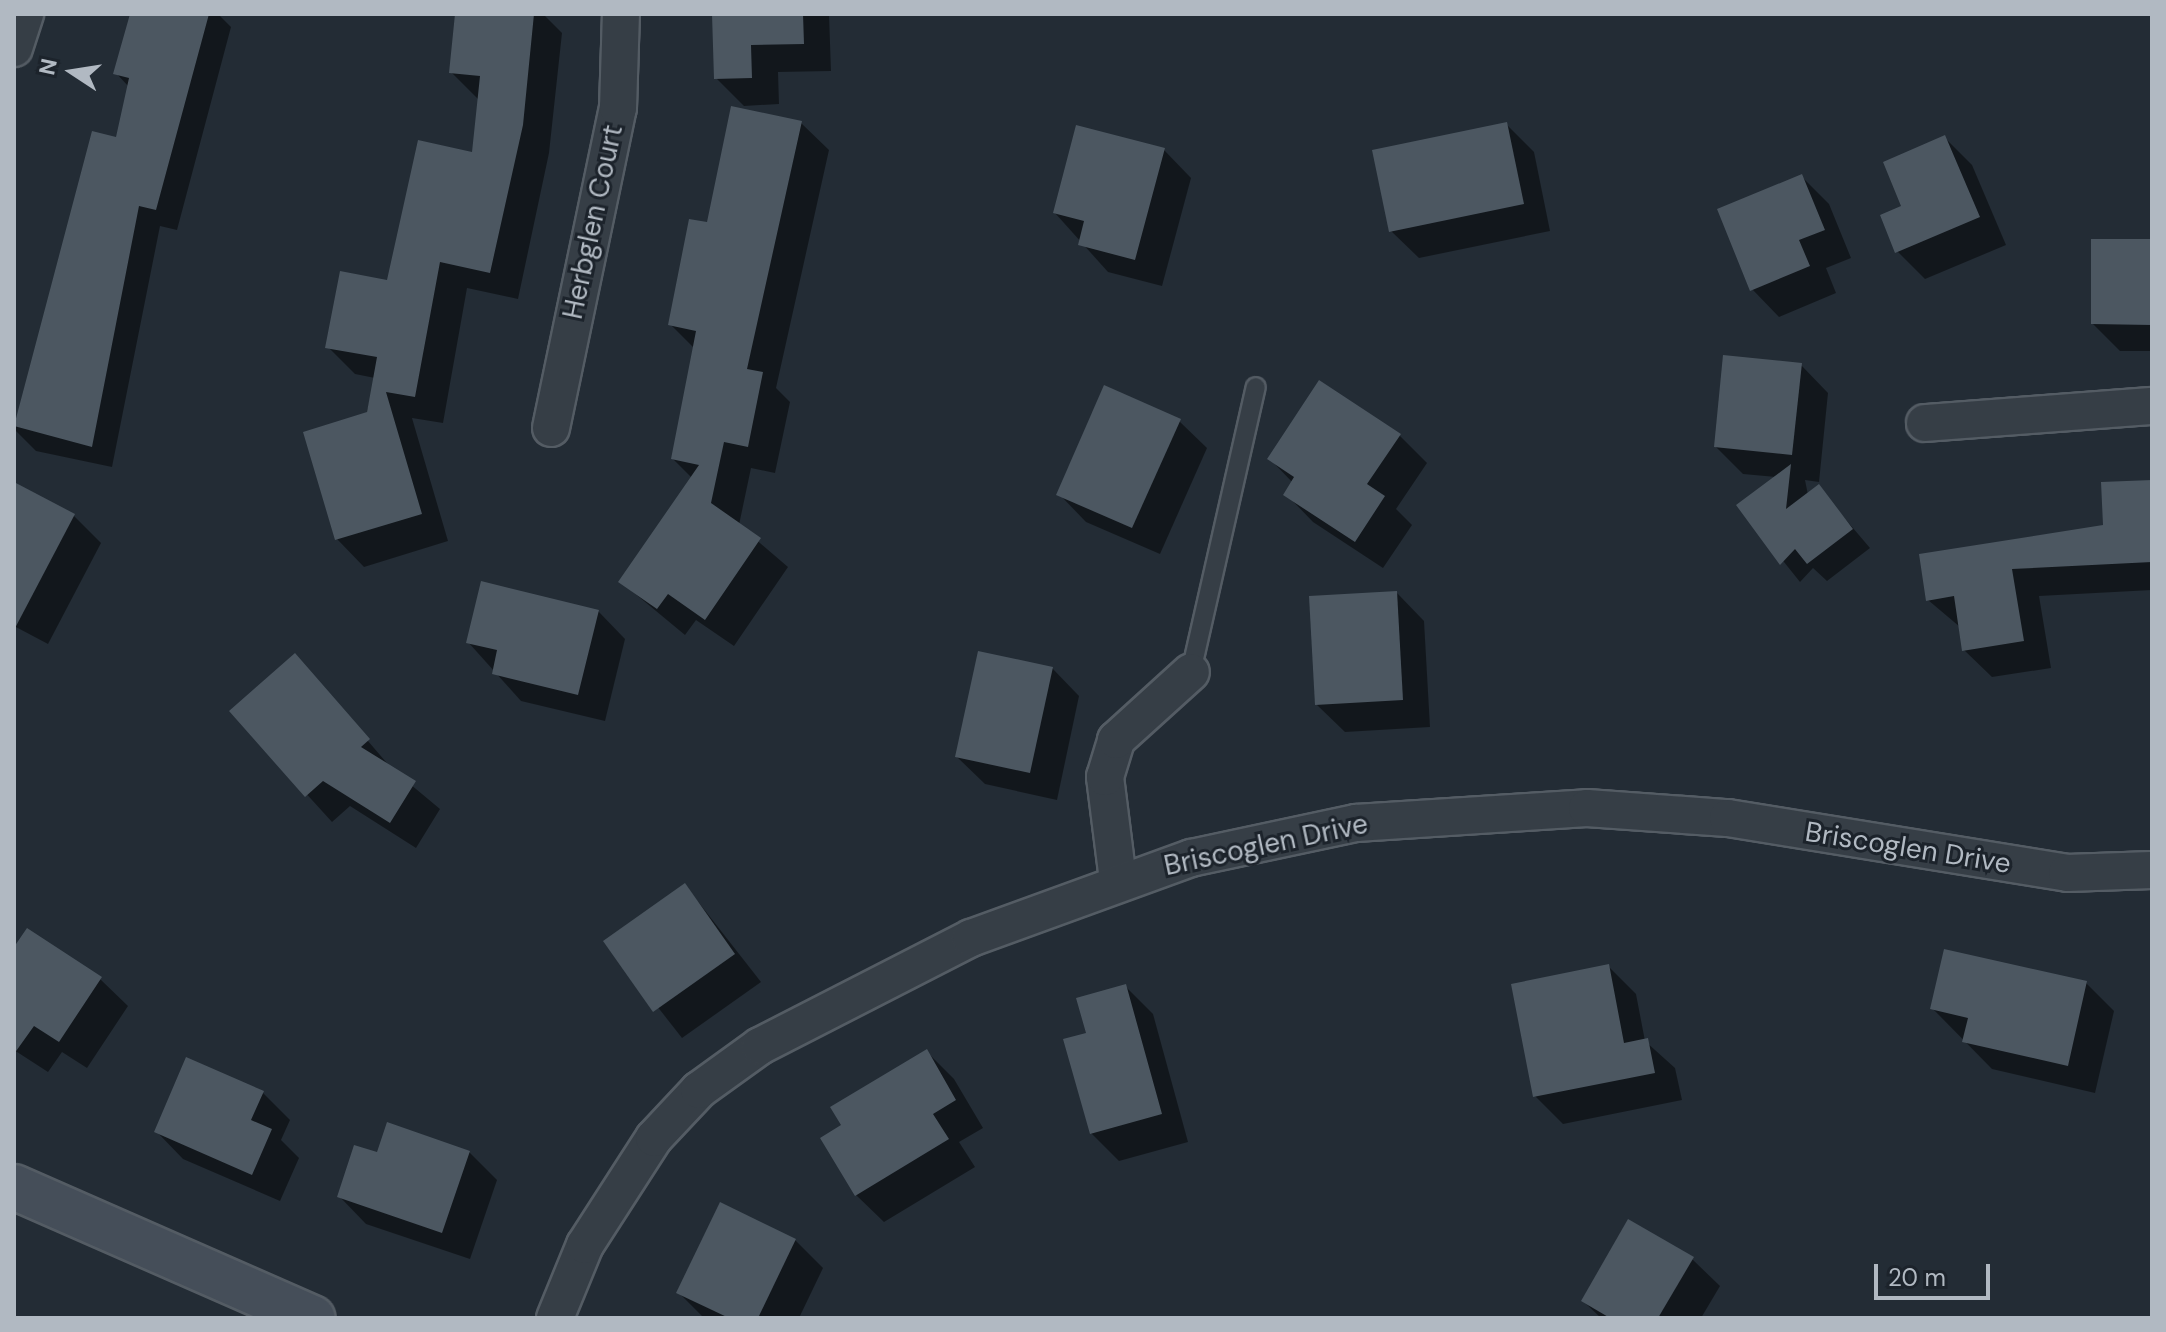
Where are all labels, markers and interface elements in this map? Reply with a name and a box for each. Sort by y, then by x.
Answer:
north arrow [32,32,112,112]
text: N [32,56,64,78]
street label: Herbglen Court [556,122,630,322]
street label: Briscoglen Drive [1161,807,1371,883]
street label: Briscoglen Drive [1803,815,2013,881]
scale bar [1878,1248,1994,1298]
text: 20 m [1888,1262,1946,1293]

